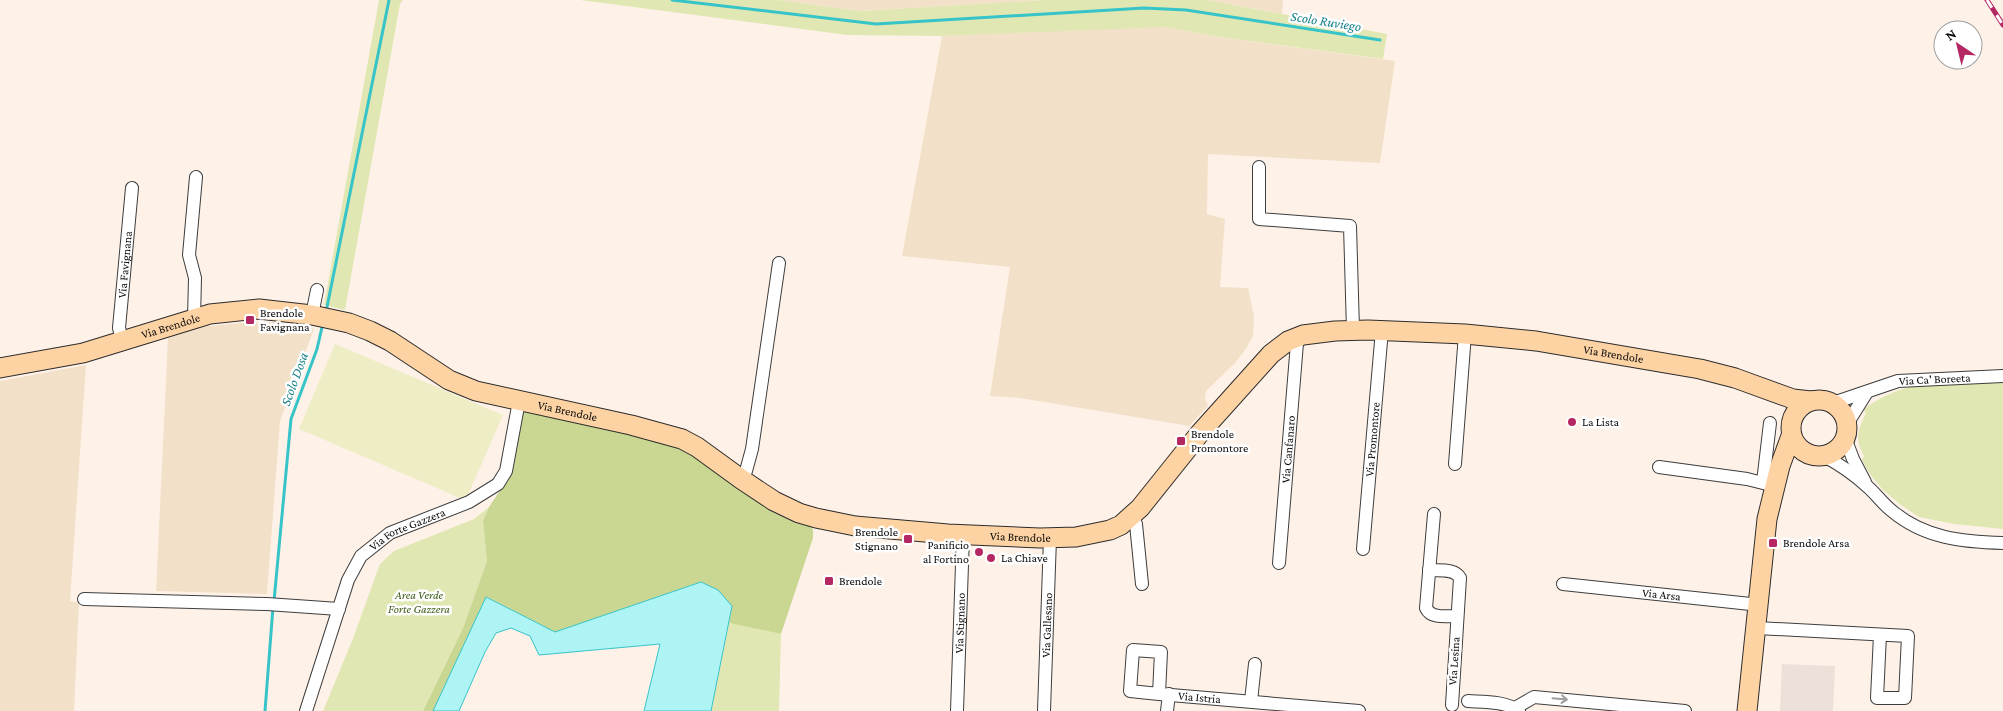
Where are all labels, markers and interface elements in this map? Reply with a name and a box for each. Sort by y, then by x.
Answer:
water label: Scolo Ruviego [1290,8,1362,34]
north arrow [1933,20,1983,70]
text: N [1942,25,1959,44]
street label: Via Favignana [115,230,135,299]
place label: Brendole Favignana [260,306,310,334]
street label: Via Brendole [140,311,202,342]
marker: Brendole Favignana [244,314,256,326]
street label: Via Brendole [1582,342,1644,366]
water label: Scolo Dosa [277,350,311,408]
street label: Via Ca' Boreeta [1898,371,1971,388]
street label: Via Brendole [536,398,599,424]
street label: Via Promontore [1362,402,1383,477]
street label: Via Canfanaro [1279,415,1298,484]
place label: La Lista [1582,415,1620,429]
marker: La Lista [1566,416,1578,428]
place label: Brendole Promontore [1191,427,1248,455]
marker: Brendole Promontore [1175,435,1187,447]
street label: Via Forte Gazzera [367,505,448,554]
place label: Brendole Stignano [855,525,898,553]
street label: Via Brendole [990,529,1051,545]
marker: Brendole Stignano [902,533,914,545]
place label: Brendole Arsa [1783,536,1850,550]
marker: Brendole Arsa [1767,537,1779,549]
place label: Panificio al Fortino [923,538,969,566]
marker: Panificio al Fortino [973,546,985,558]
place label: La Chiave [1001,551,1048,565]
marker: La Chiave [985,552,997,564]
place label: Brendole [839,574,882,588]
marker: Brendole [823,575,835,587]
street label: Via Arsa [1641,585,1682,604]
park label: Area Verde Forte Gazzera [388,588,450,616]
street label: Via Stignano [952,592,968,654]
street label: Via Gallesano [1039,592,1055,658]
street label: Via Lesina [1445,636,1463,686]
street label: Via Istria [1177,689,1222,706]
one-way arrow [1552,694,1568,704]

